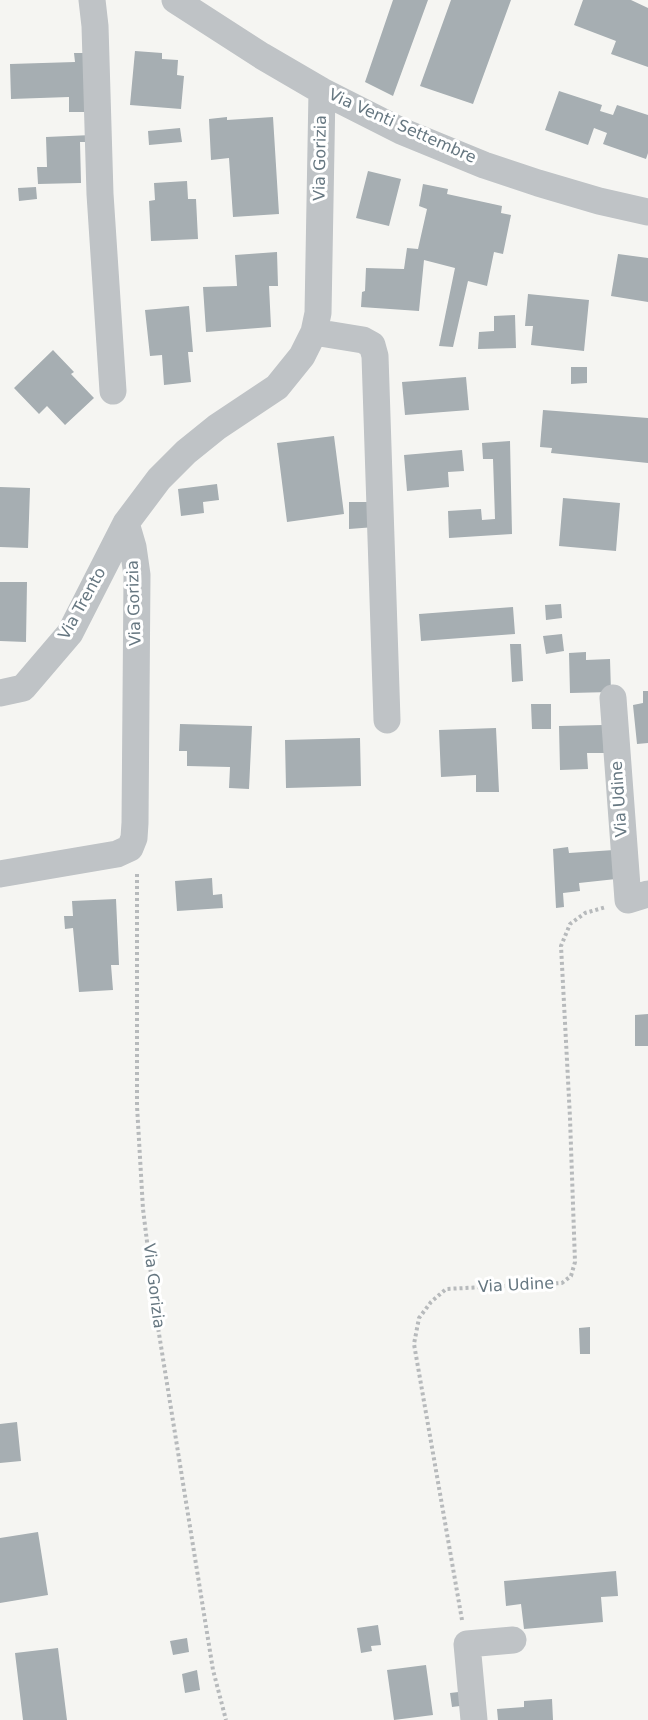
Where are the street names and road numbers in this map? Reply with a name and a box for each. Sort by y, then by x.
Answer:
street label: Via Venti Settembre [325,86,479,168]
street label: Via Gorizia [311,115,331,201]
street label: Via Gorizia [124,560,146,646]
street label: Via Trento [55,565,111,643]
street label: Via Udine [608,760,632,838]
street label: Via Gorizia [138,1242,168,1330]
street label: Via Udine [477,1274,555,1298]

